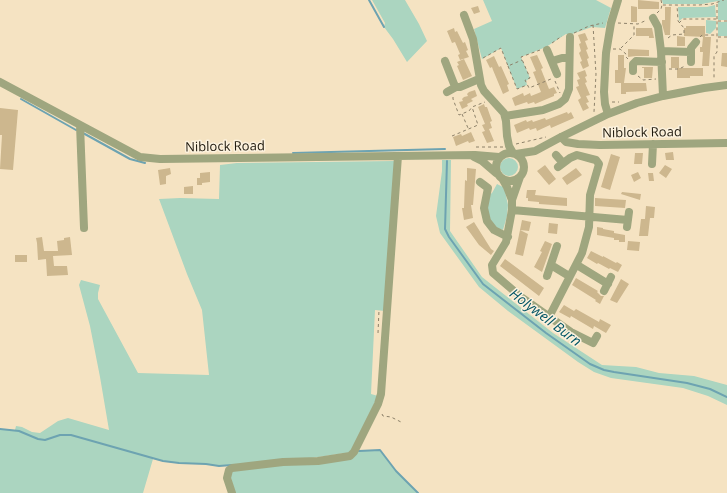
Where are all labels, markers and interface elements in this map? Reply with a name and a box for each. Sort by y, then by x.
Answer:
street label: Niblock Road [602,125,682,141]
street label: Niblock Road [185,139,265,155]
water label: Holywell Burn [506,286,584,350]

